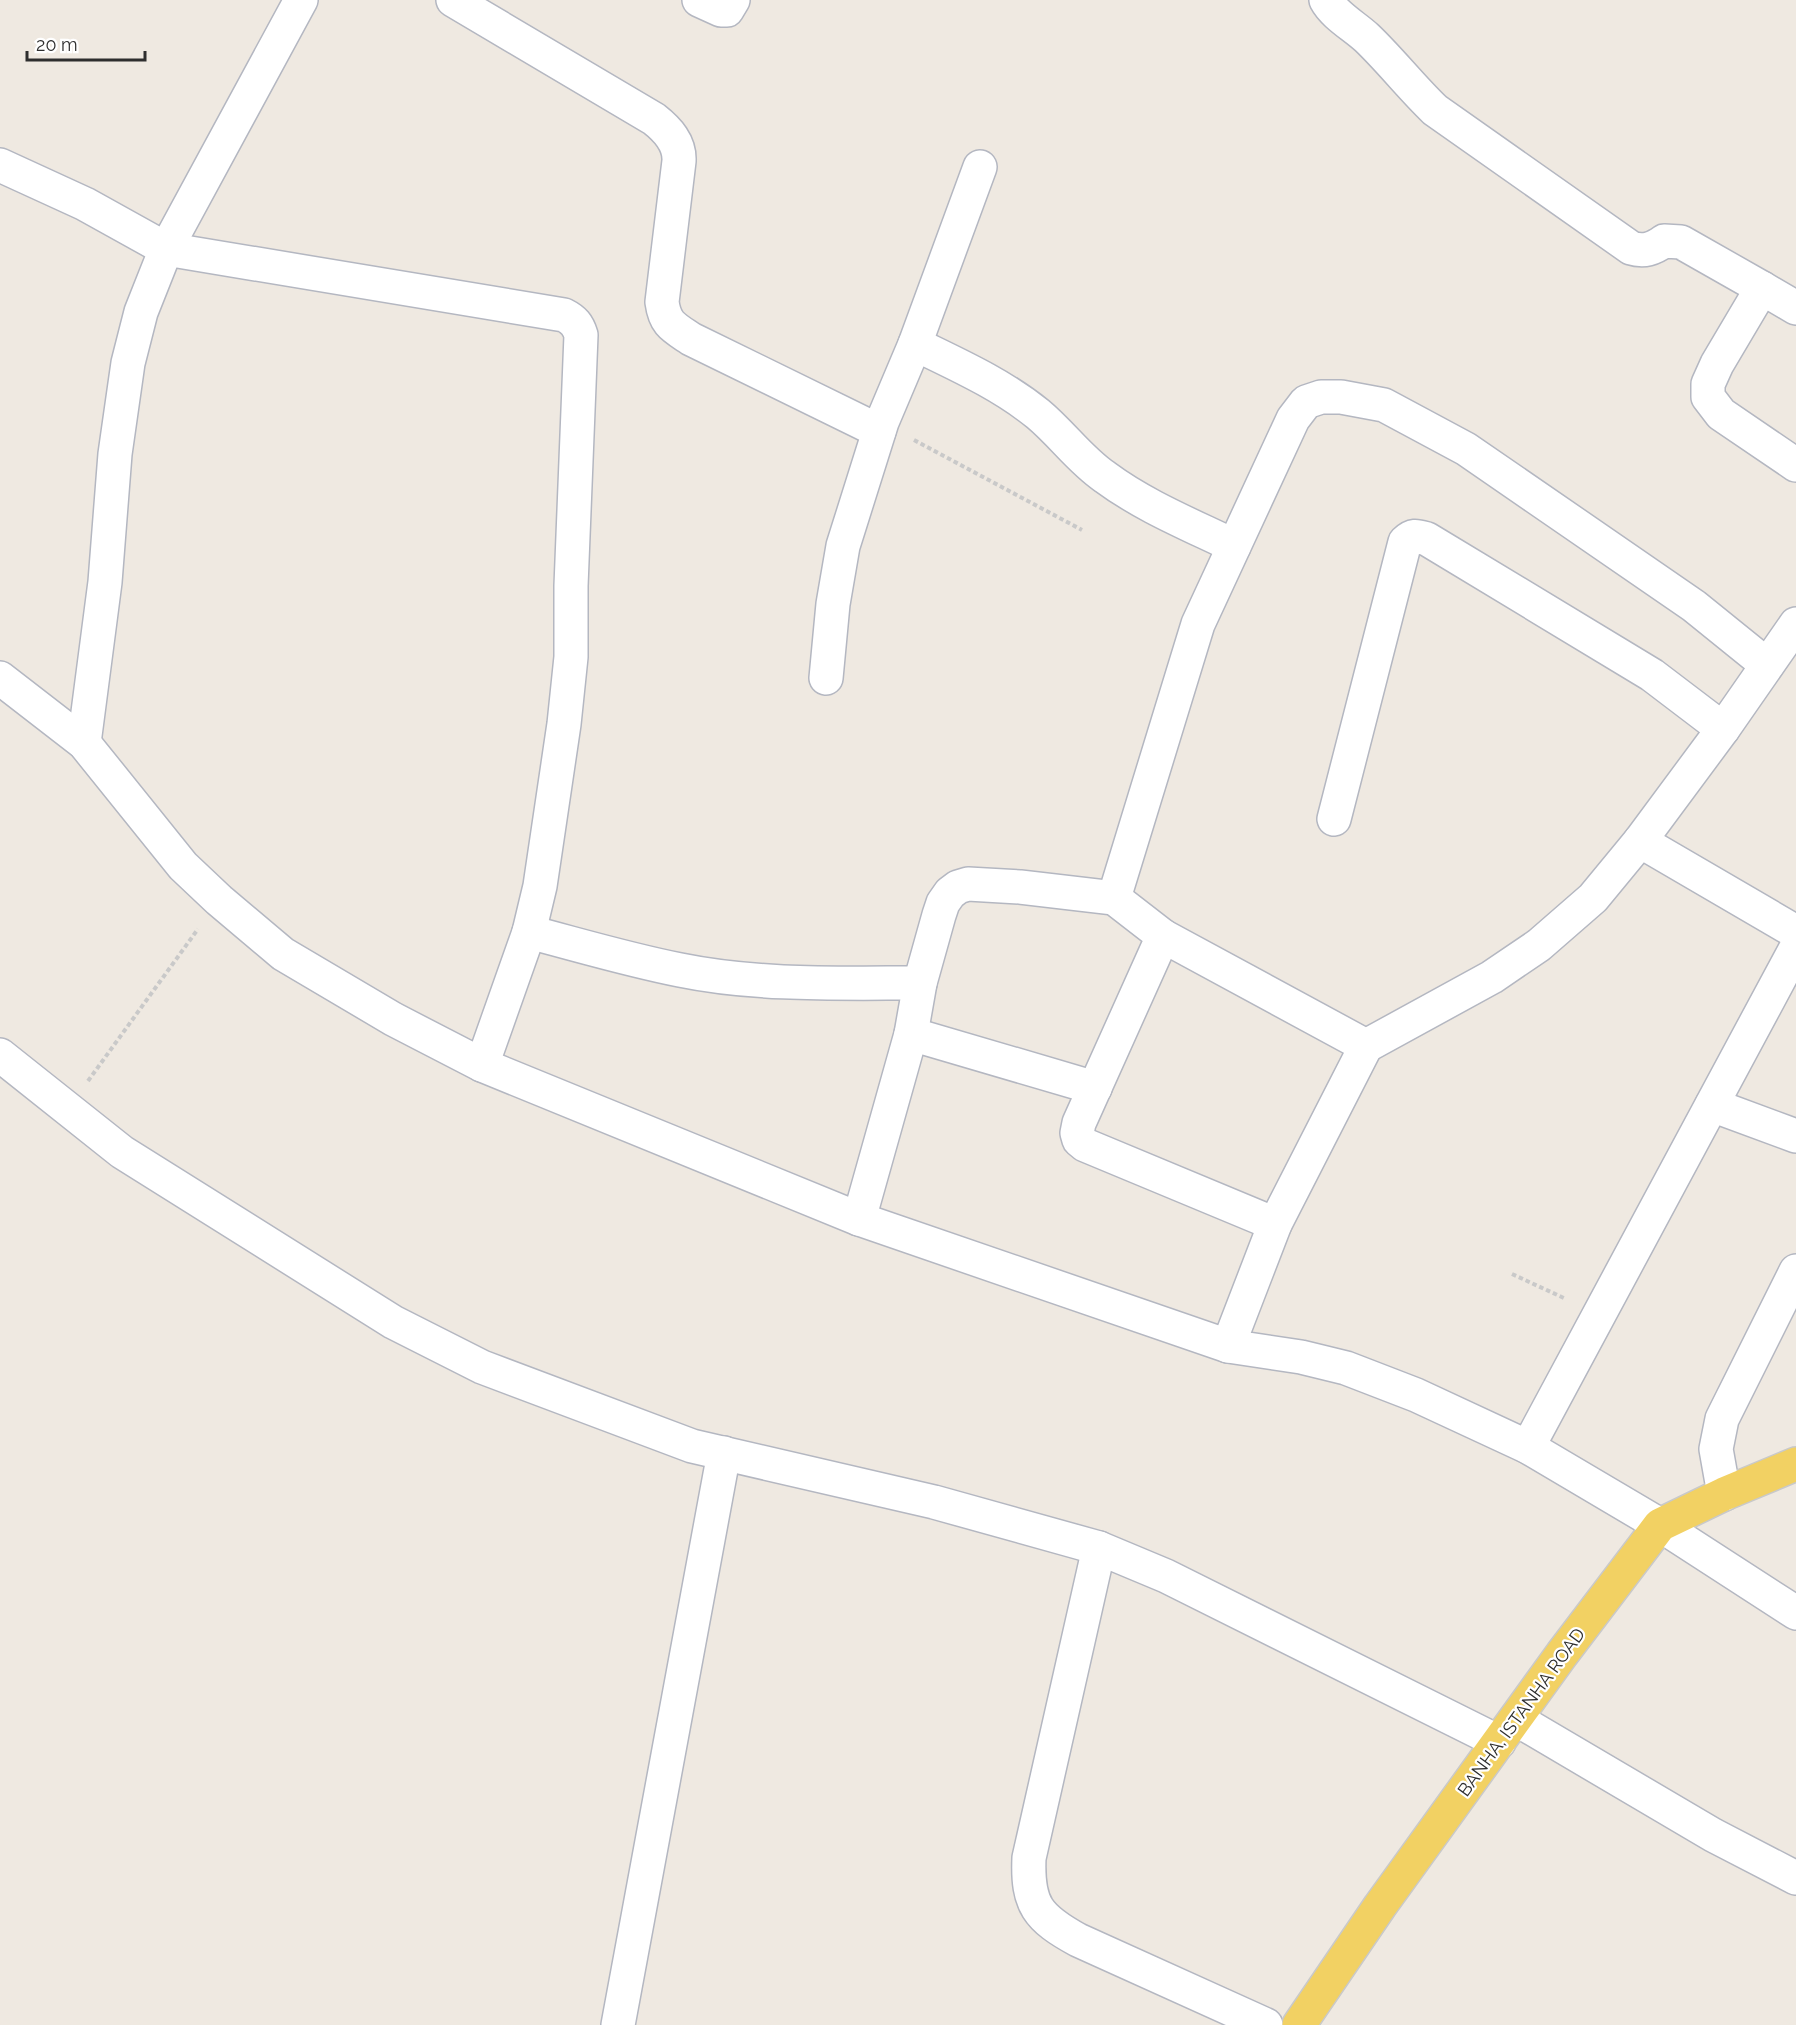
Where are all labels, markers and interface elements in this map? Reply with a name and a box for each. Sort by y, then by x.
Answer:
scale bar [27,24,146,62]
text: 20 m [36,34,78,55]
street label: BANHA, ISTANHA ROAD [1453,1624,1589,1800]

